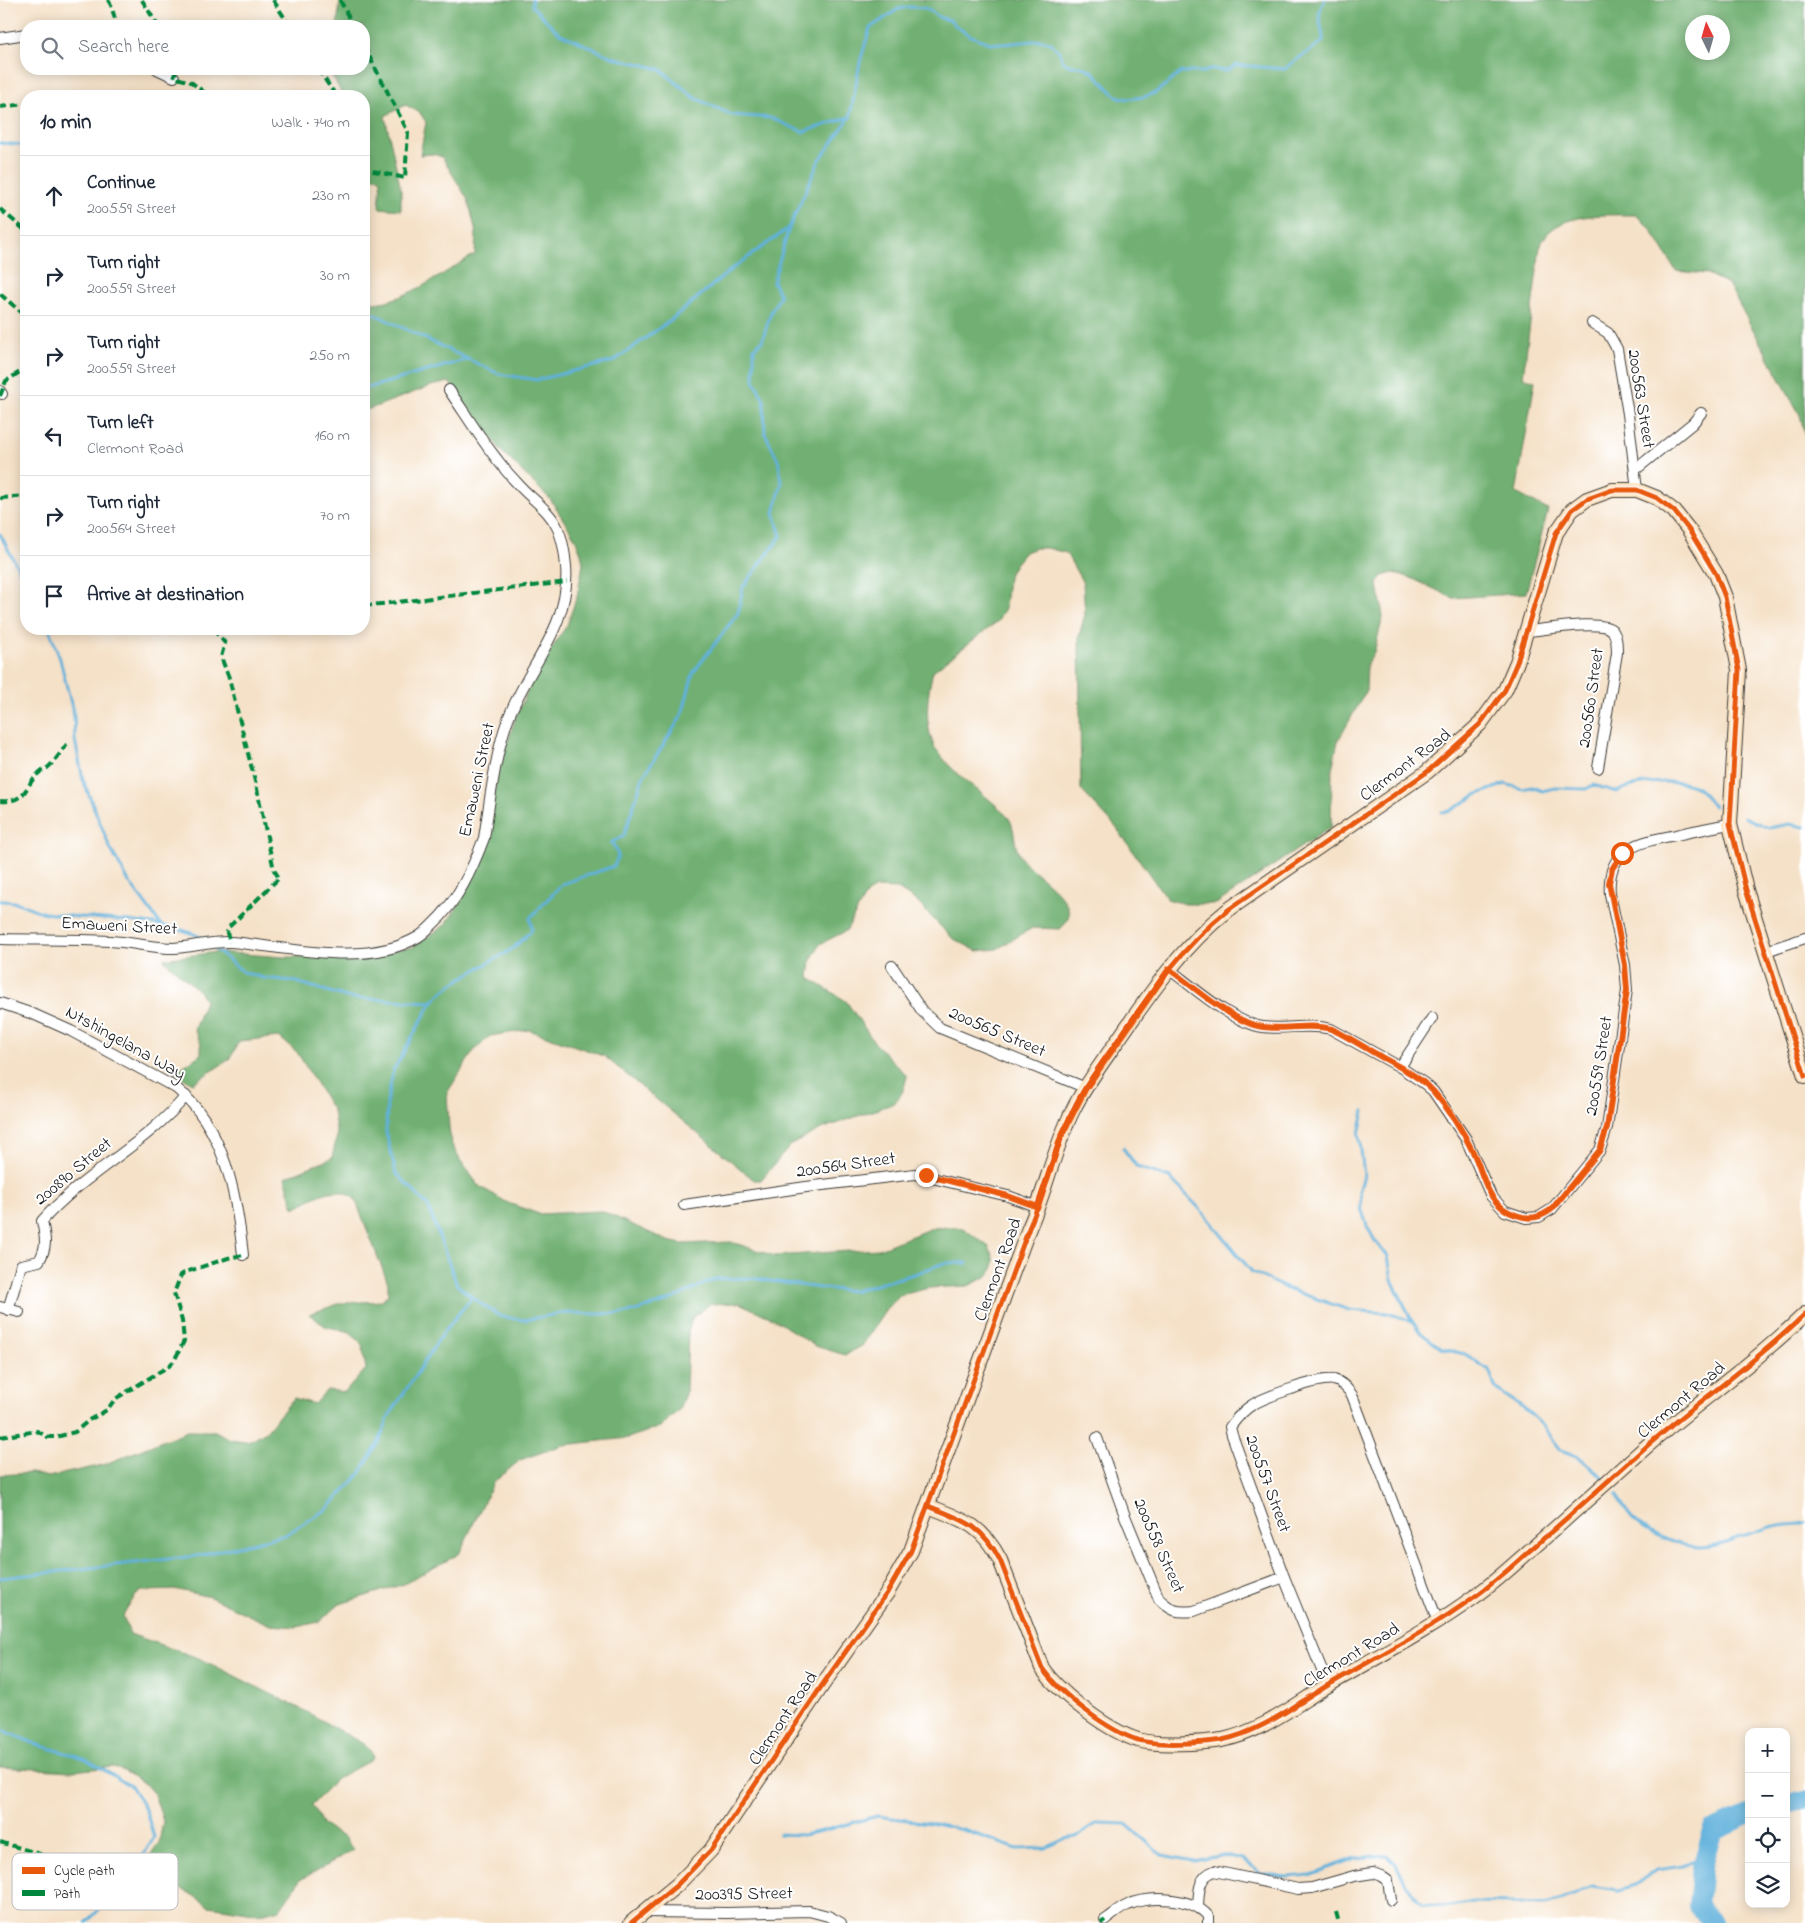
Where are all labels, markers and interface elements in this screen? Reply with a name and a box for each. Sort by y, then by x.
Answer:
north arrow [1685,15,1730,60]
search box [20,20,370,75]
icon: search [38,34,66,62]
text: Search here [78,34,169,61]
text: 10 min [40,108,91,138]
text: Walk · 740 m [271,111,350,135]
text: Continue [87,170,155,197]
icon: ahead [40,182,68,210]
text: 230 m [312,184,350,208]
text: 200559 Street [87,197,176,221]
text: Turn right [87,250,160,277]
icon: right [40,262,68,290]
text: 30 m [320,264,350,288]
text: 200559 Street [87,277,176,301]
text: Turn right [87,330,160,357]
icon: right [40,342,68,370]
text: 250 m [310,344,350,368]
street label: 200563 Street [1619,348,1661,450]
text: 200559 Street [87,357,176,381]
text: Turn left [87,410,154,437]
icon: left [40,422,68,450]
text: 160 m [315,424,350,448]
text: Clermont Road [87,437,183,461]
text: Turn right [87,490,160,517]
icon: right [40,502,68,530]
text: 70 m [320,504,350,528]
text: 200564 Street [87,517,176,541]
icon: arrive [40,582,68,610]
text: Arrive at destination [87,582,244,609]
street label: 200560 Street [1572,646,1612,750]
street label: Emaweni Street [453,720,503,840]
street label: Clermont Road [1355,723,1457,809]
route start [1611,842,1634,865]
street label: Emaweni Street [60,911,178,943]
street label: Ntshingelana Way [60,1000,190,1089]
street label: 200565 Street [945,1001,1049,1065]
street label: 200559 Street [1579,1014,1621,1118]
street label: 200890 Street [30,1132,118,1212]
street label: 200564 Street [795,1146,897,1186]
route end [915,1164,938,1187]
street label: Clermont Road [968,1215,1030,1325]
street label: Clermont Road [1632,1356,1732,1446]
street label: 200557 Street [1237,1431,1297,1537]
street label: 200558 Street [1125,1494,1191,1598]
street label: Clermont Road [1299,1617,1405,1695]
street label: Clermont Road [743,1667,825,1771]
map controls [1745,1728,1790,1908]
button: + [1745,1728,1790,1773]
button: − [1745,1773,1790,1818]
button: locate [1745,1818,1790,1863]
legend [12,1853,178,1910]
text: Cycle path [54,1861,115,1883]
button: layers [1745,1863,1790,1908]
street label: 200395 Street [695,1881,793,1909]
text: Path [54,1884,80,1905]

